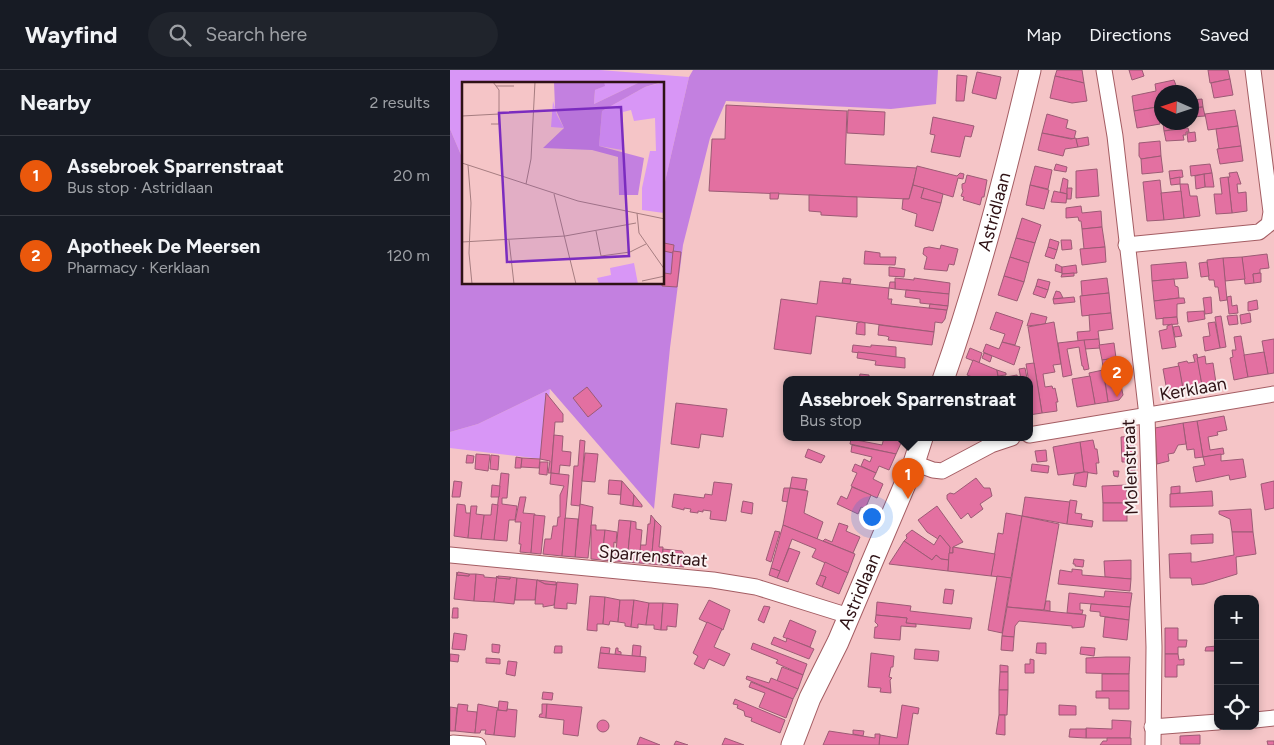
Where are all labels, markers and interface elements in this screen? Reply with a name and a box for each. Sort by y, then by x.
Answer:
search box [148,12,498,57]
text: Wayfind [25,20,118,49]
icon: search [166,21,194,49]
text: Search here [206,23,307,46]
text: Map [1026,24,1061,46]
text: Directions [1089,24,1171,46]
text: Saved [1199,24,1249,46]
inset map [462,82,665,285]
north arrow [1154,85,1199,130]
text: Nearby [20,90,91,115]
text: 2 results [370,93,430,112]
text: Assebroek Sparrenstraat [67,155,284,178]
text: 1 [33,166,39,185]
text: 20 m [393,166,430,185]
street label: Astridlaan [973,170,1015,254]
text: Bus stop · Astridlaan [67,178,213,197]
text: Apotheek De Meersen [67,235,260,258]
text: 2 [31,246,41,265]
text: 120 m [387,246,430,265]
text: Pharmacy · Kerklaan [67,258,210,277]
pin: 2 [1101,356,1133,397]
street label: Kerklaan [1158,372,1228,406]
popup [783,376,1033,441]
text: Assebroek Sparrenstraat [800,388,1017,411]
text: Bus stop [800,411,862,430]
street label: Molenstraat [1117,418,1143,515]
pin: 1 [892,458,924,499]
your location [859,504,885,530]
street label: Sparrenstraat [598,540,709,572]
street label: Astridlaan [834,550,885,633]
map controls [1214,595,1259,730]
button: + [1214,595,1259,640]
button: − [1214,640,1259,685]
button: locate [1214,685,1259,730]

